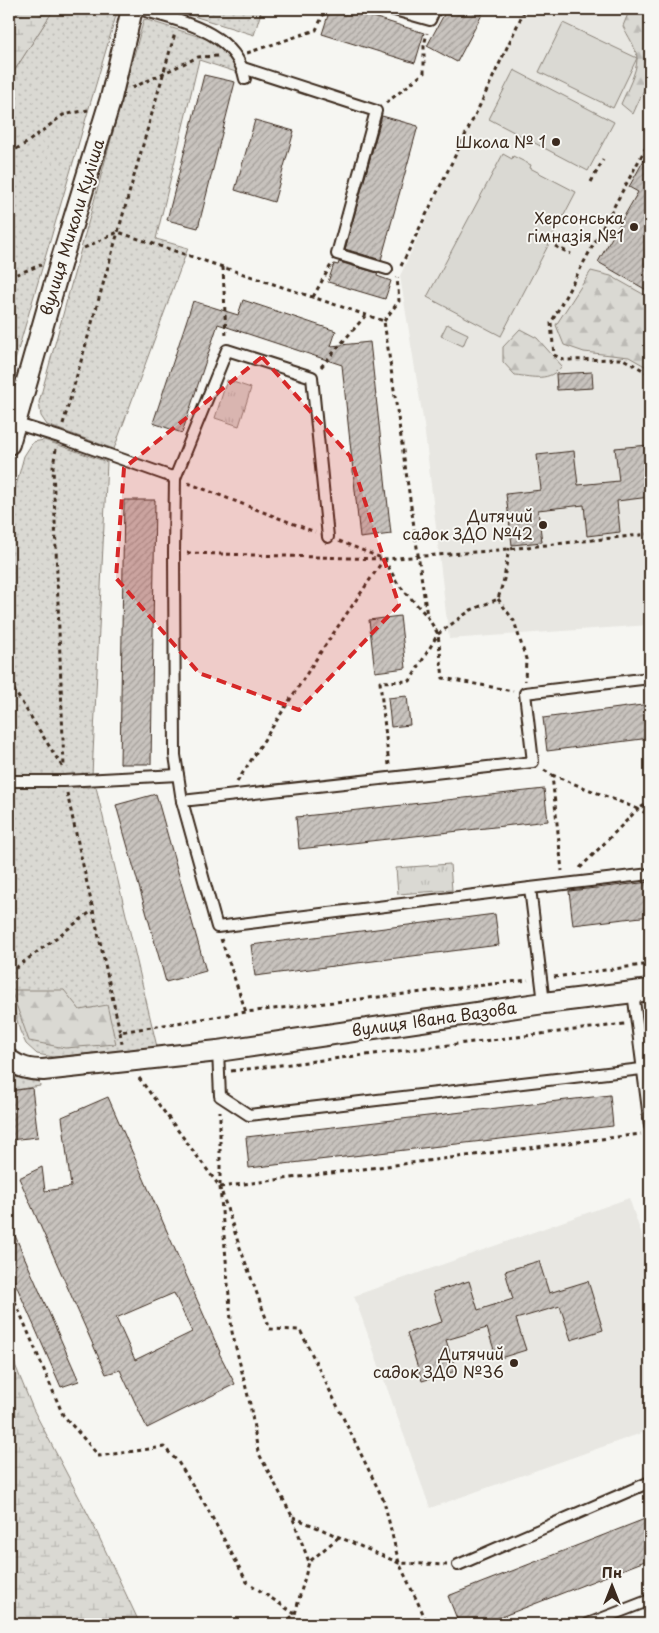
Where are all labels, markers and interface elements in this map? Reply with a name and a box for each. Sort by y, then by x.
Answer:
place label: Школа № 1 [456,129,546,153]
street label: вулиця Миколи Куліша [33,135,109,318]
marker: Школа № 1 [550,136,562,148]
place label: Херсонська гімназія №1 [527,205,624,247]
marker: Херсонська гімназія №1 [628,221,640,233]
place label: Дитячий садок ЗДО №42 [402,503,533,545]
marker: Дитячий садок ЗДО №42 [537,519,549,531]
street label: вулиця Івана Вазова [350,995,518,1041]
place label: Дитячий садок ЗДО №36 [373,1341,504,1383]
marker: Дитячий садок ЗДО №36 [508,1357,520,1369]
north arrow [586,1560,636,1610]
text: Пн [602,1562,622,1583]

